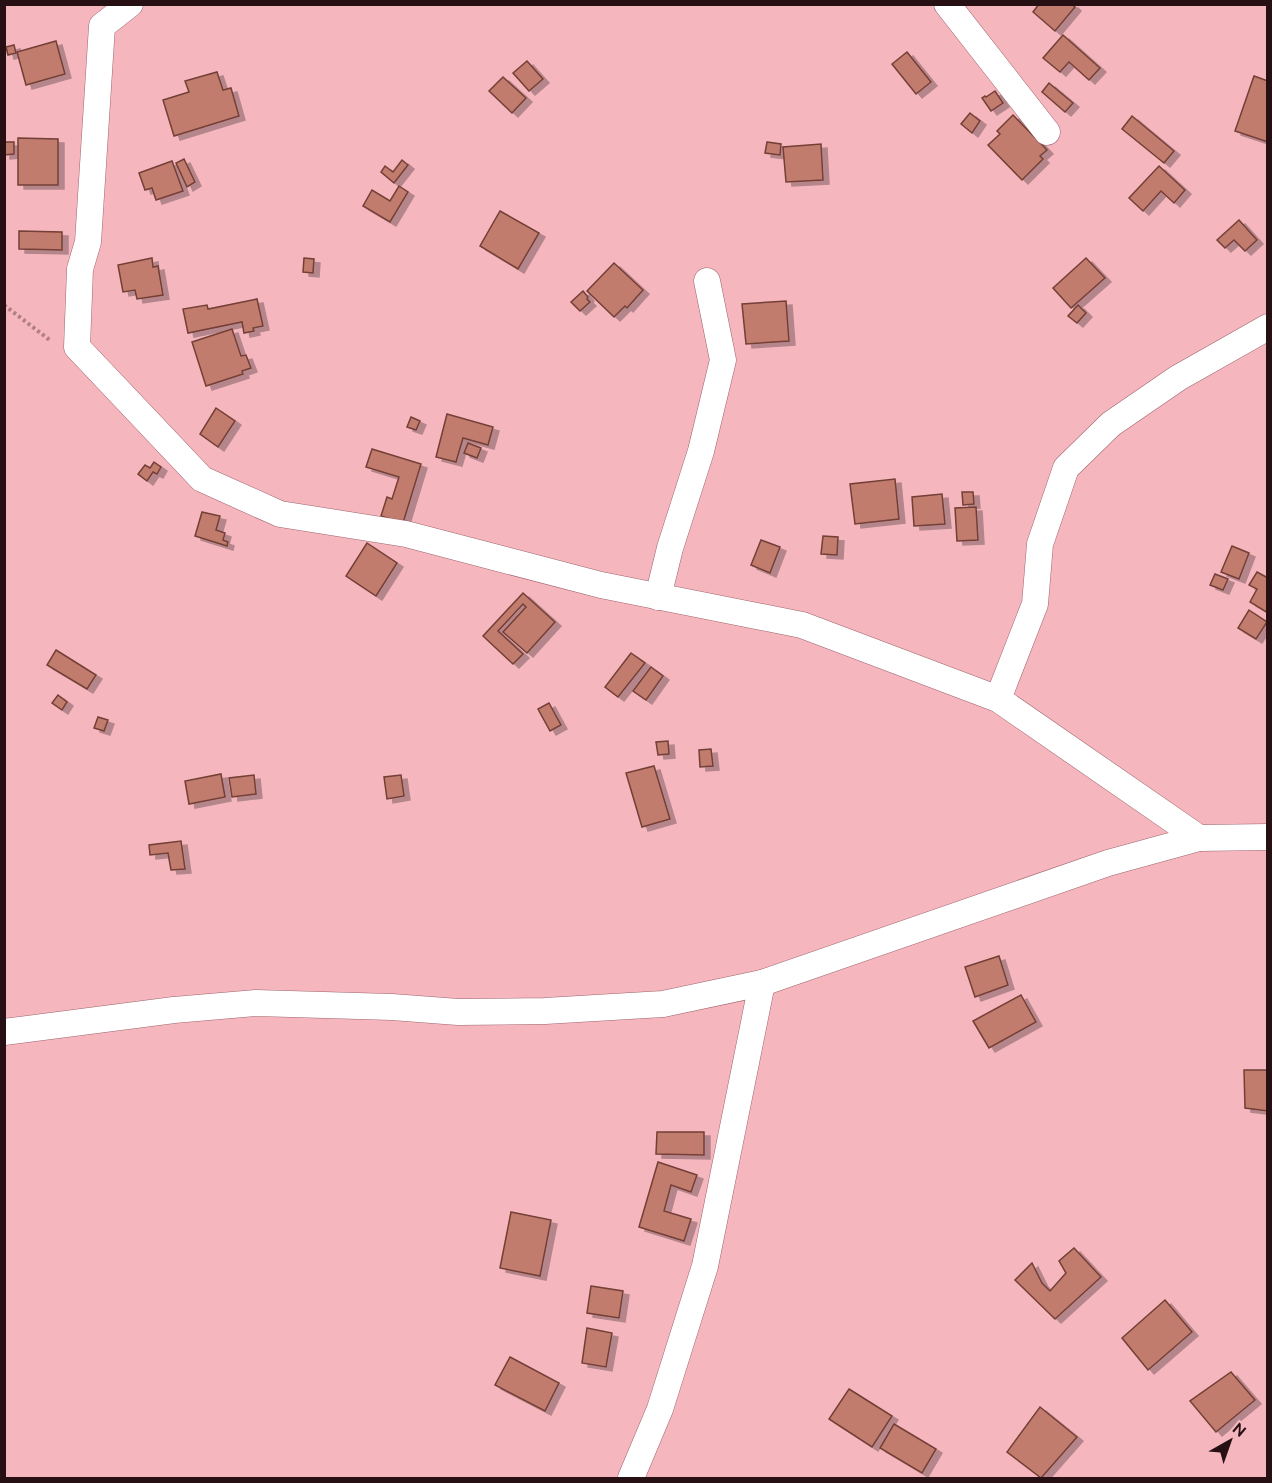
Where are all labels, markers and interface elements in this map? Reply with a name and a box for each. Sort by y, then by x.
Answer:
north arrow [1200,1411,1260,1471]
text: N [1229,1419,1250,1440]

